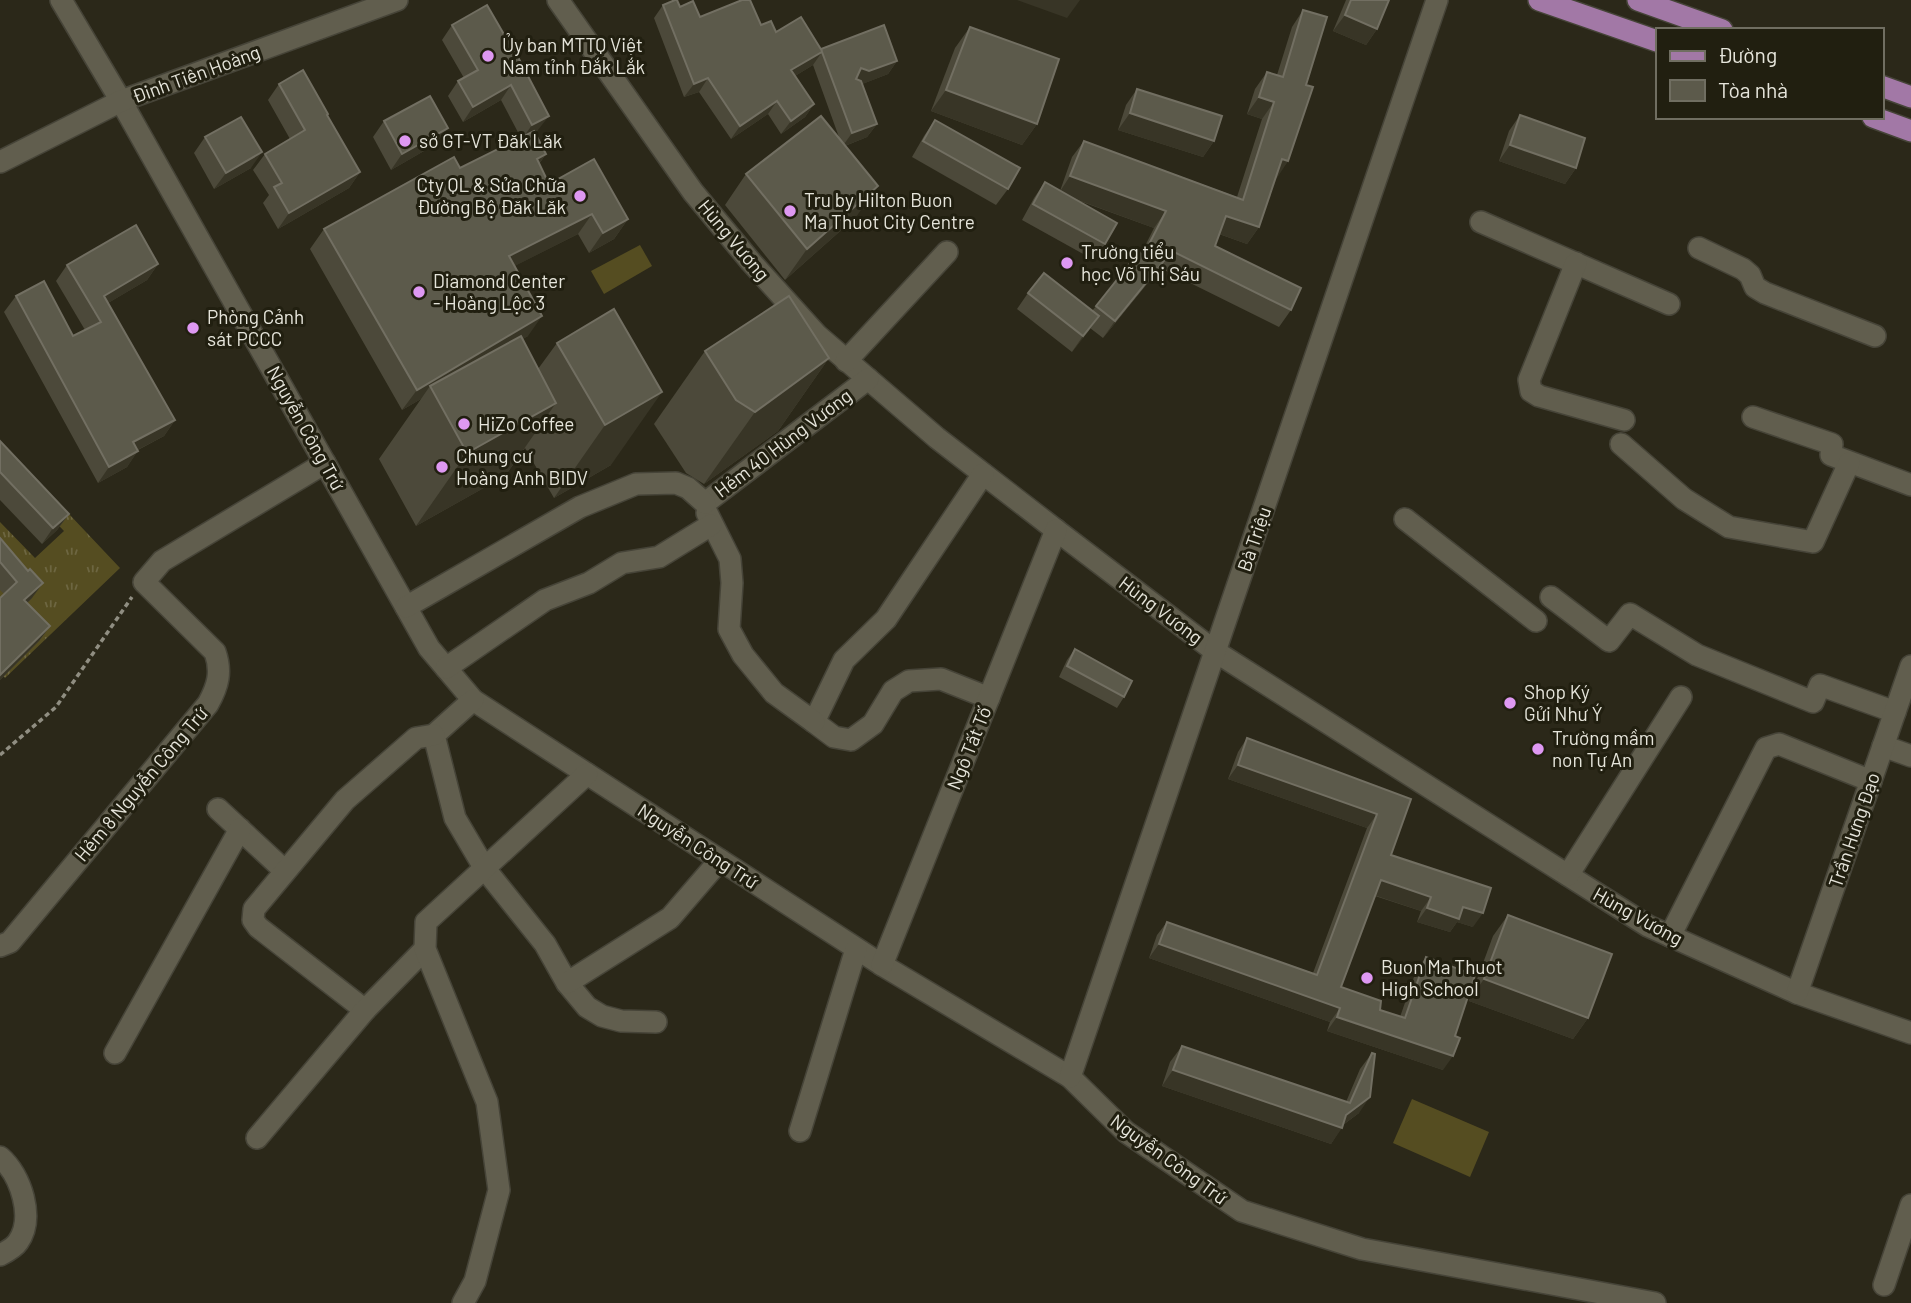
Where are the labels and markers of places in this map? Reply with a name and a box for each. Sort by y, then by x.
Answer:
place label: Ủy ban MTTQ Việt Nam tỉnh Đắk Lắk [502,33,645,78]
marker: Ủy ban MTTQ Việt Nam tỉnh Đắk Lắk [480,48,496,64]
place label: sở GT-VT Đăk Lăk [419,129,562,152]
marker: sở GT-VT Đăk Lăk [397,133,413,149]
place label: Cty QL & Sửa Chữa Đường Bộ Đăk Lăk [417,173,566,218]
marker: Cty QL & Sửa Chữa Đường Bộ Đăk Lăk [572,188,588,204]
place label: Tru by Hilton Buon Ma Thuot City Centre [804,188,975,233]
marker: Tru by Hilton Buon Ma Thuot City Centre [782,203,798,219]
place label: Trường tiểu học Võ Thị Sáu [1081,240,1200,285]
marker: Trường tiểu học Võ Thị Sáu [1059,255,1075,271]
place label: Diamond Center - Hoàng Lộc 3 [433,269,565,314]
marker: Diamond Center - Hoàng Lộc 3 [411,284,427,300]
place label: Phòng Cảnh sát PCCC [207,305,304,350]
marker: Phòng Cảnh sát PCCC [185,320,201,336]
place label: HiZo Coffee [478,412,575,435]
marker: HiZo Coffee [456,416,472,432]
place label: Chung cư Hoàng Anh BIDV [456,444,588,489]
marker: Chung cư Hoàng Anh BIDV [434,459,450,475]
place label: Shop Ký Gửi Như Ý [1524,680,1603,725]
marker: Shop Ký Gửi Như Ý [1502,695,1518,711]
place label: Trường mầm non Tự An [1552,726,1654,771]
marker: Trường mầm non Tự An [1530,741,1546,757]
place label: Buon Ma Thuot High School [1381,955,1503,1000]
marker: Buon Ma Thuot High School [1359,970,1375,986]

